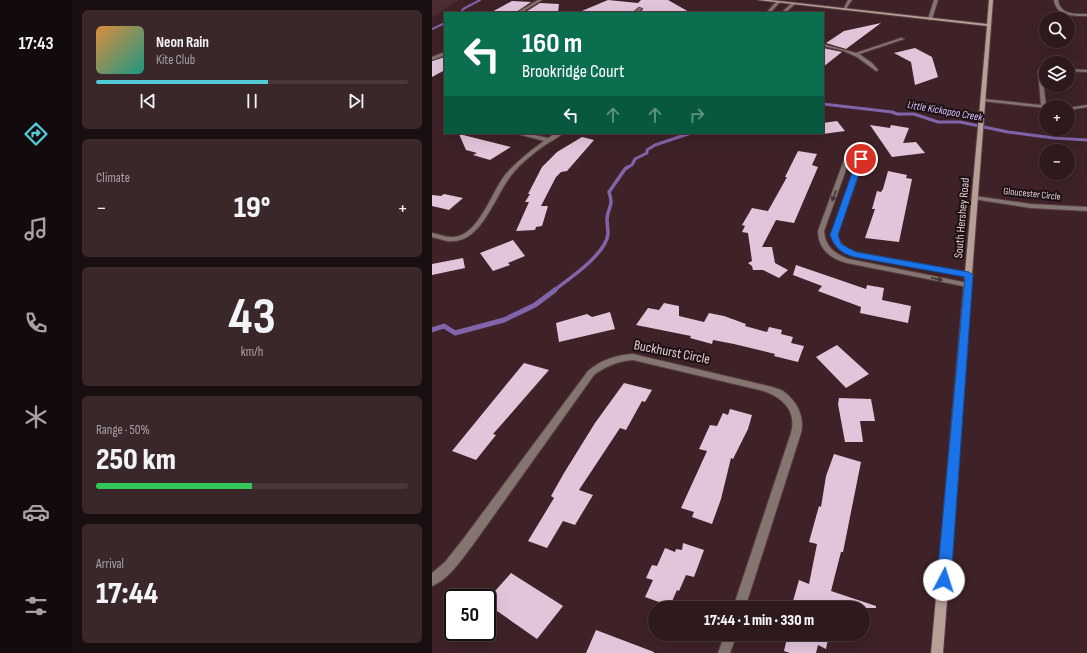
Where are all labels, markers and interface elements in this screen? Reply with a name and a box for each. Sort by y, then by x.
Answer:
map controls [1039,12,1075,180]
button: search [1039,12,1075,48]
text: 160 m [522,27,582,60]
icon: left [456,28,508,80]
text: 17:43 [18,33,54,54]
text: Neon Rain [156,33,209,52]
text: Kite Club [156,52,195,68]
button: layers [1039,56,1075,92]
text: Brookridge Court [522,61,624,82]
icon: previous [137,90,159,112]
icon: pause [241,90,263,112]
icon: next [345,90,367,112]
water label: Little Kickapoo Creek [906,98,984,124]
button: + [1039,100,1075,136]
icon: left [560,104,582,126]
icon: ahead [602,104,624,126]
icon: ahead [644,104,666,126]
icon: right [686,104,708,126]
icon: directions [22,120,50,148]
pin [844,142,878,176]
button: − [1039,144,1075,180]
icon: arrive [850,148,872,170]
text: Climate [96,170,130,186]
street label: South Hershey Road [951,177,973,259]
street label: Gloucester Circle [1003,185,1061,203]
text: 19° [234,190,270,226]
one-way arrow [831,191,837,203]
text: − [96,195,107,222]
text: + [397,195,408,222]
icon: music [22,215,50,243]
one-way arrow [930,276,943,282]
text: 43 [228,286,276,349]
icon: phone [22,309,50,337]
street label: Buckhurst Circle [632,336,712,368]
text: km/h [241,344,263,360]
icon: climate [22,403,50,431]
text: Range · 50% [96,422,150,438]
text: 250 km [96,442,176,478]
icon: car [22,498,50,526]
text: Arrival [96,556,124,572]
position arrow [923,559,965,601]
text: 17:44 [96,576,158,612]
speed limit sign: 50 [444,589,496,641]
icon: filters [22,592,50,620]
text: 17:44 · 1 min · 330 m [704,611,814,630]

